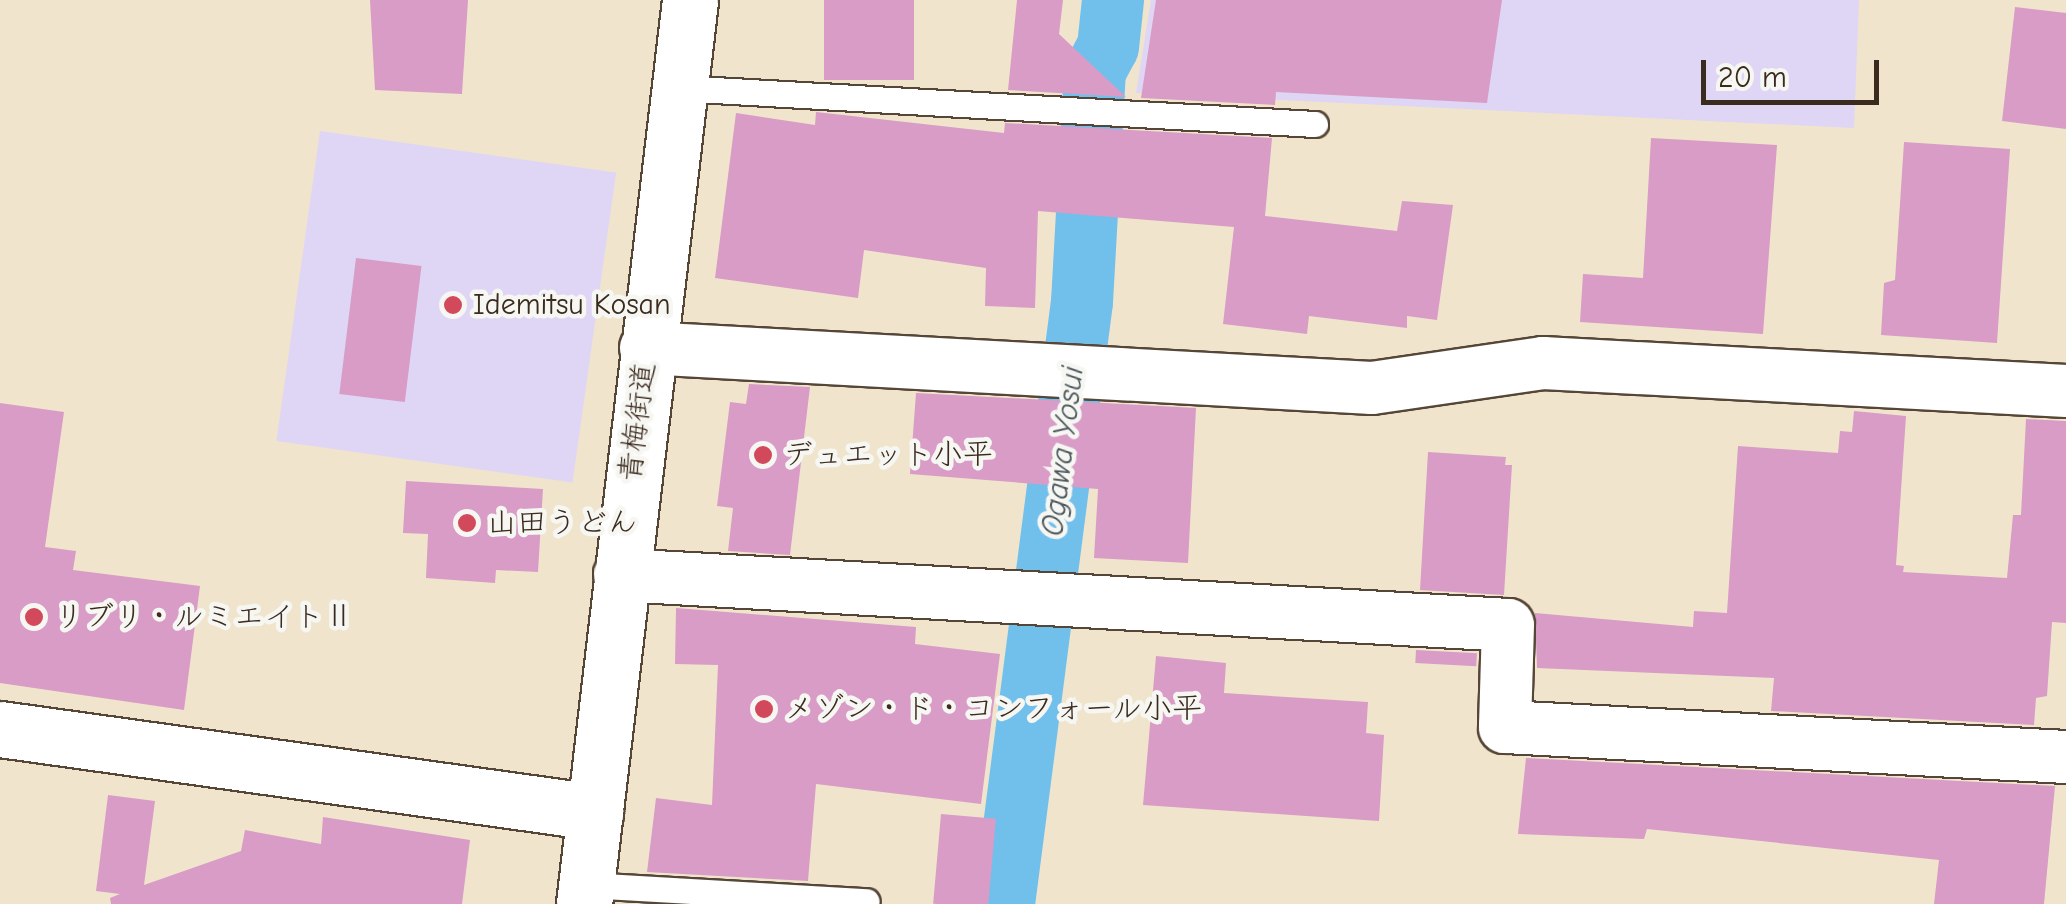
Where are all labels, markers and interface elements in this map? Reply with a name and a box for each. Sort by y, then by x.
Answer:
scale bar [1706,40,1884,102]
text: 20 m [1718,60,1787,95]
place label: Idemitsu Kosan [473,287,671,323]
marker: Idemitsu Kosan [442,294,464,316]
street label: 青梅街道 [613,360,663,484]
water label: Ogawa Yosui [1034,364,1092,538]
place label: デュエット小平 [783,437,993,473]
marker: デュエット小平 [752,444,774,466]
place label: 山田うどん [487,505,637,541]
marker: 山田うどん [456,512,478,534]
place label: リブリ・ルミエイトⅡ [54,599,354,635]
marker: リブリ・ルミエイトⅡ [23,606,45,628]
place label: メゾン・ド・コンフォール小平 [784,691,1204,727]
marker: メゾン・ド・コンフォール小平 [753,698,775,720]

